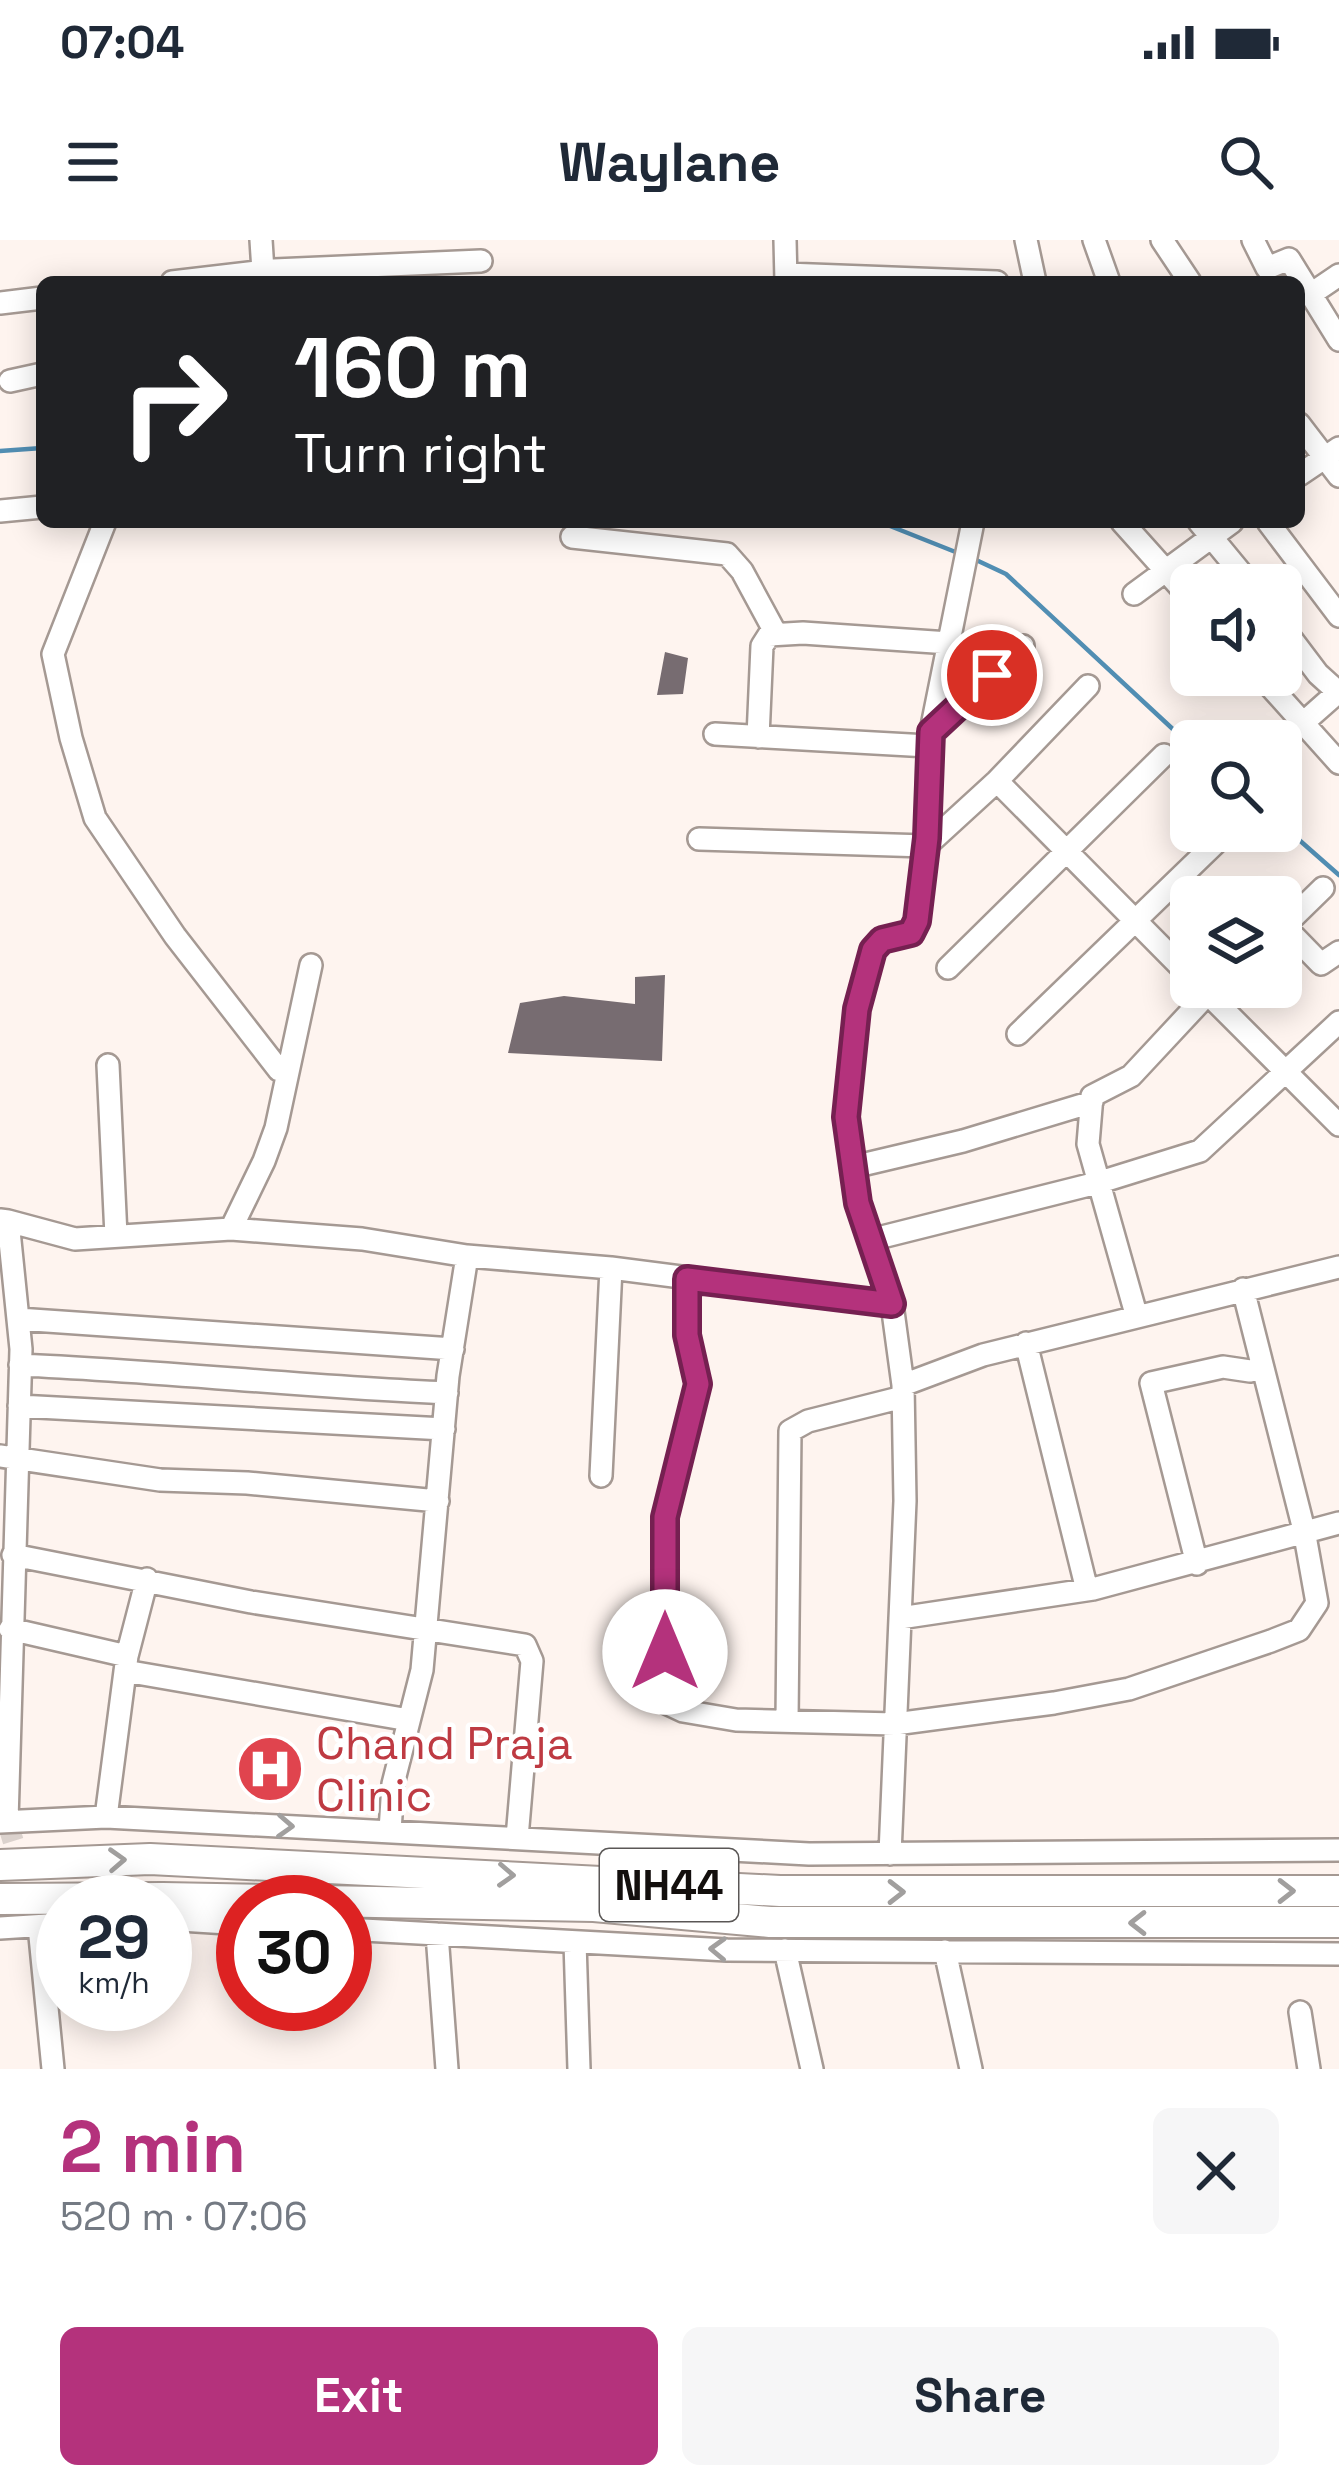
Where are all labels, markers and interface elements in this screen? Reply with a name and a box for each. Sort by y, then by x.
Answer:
text: 07:04 [60,14,184,71]
text: Waylane [559,128,780,197]
icon: menu [60,129,126,195]
icon: search [1213,129,1279,195]
text: 160 m [294,314,531,422]
icon: right [96,324,252,480]
text: Turn right [294,419,547,488]
map controls [1170,564,1302,1008]
button: sound [1170,564,1302,696]
pin [941,624,1043,726]
icon: arrive [959,642,1025,708]
button: search [1170,720,1302,852]
button: layers [1170,876,1302,1008]
position arrow [602,1589,728,1715]
place label: Chand Praja Clinic [316,1715,573,1824]
hospital icon: Chand Praja Clinic [235,1734,305,1804]
one-way arrow [276,1813,295,1839]
one-way arrow [108,1847,127,1873]
road number: NH44 [600,1849,738,1921]
one-way arrow [497,1862,516,1888]
speed limit sign: 30 [216,1875,372,2031]
one-way arrow [1278,1878,1296,1904]
one-way arrow [888,1879,906,1905]
text: 29 [78,1899,150,1976]
one-way arrow [1128,1910,1146,1936]
one-way arrow [708,1936,727,1962]
text: km/h [78,1963,150,2002]
text: 2 min [60,2101,246,2193]
button: close [1153,2108,1279,2234]
text: 520 m · 07:06 [60,2192,308,2241]
button: Exit [60,2327,658,2465]
button: Share [682,2327,1279,2465]

